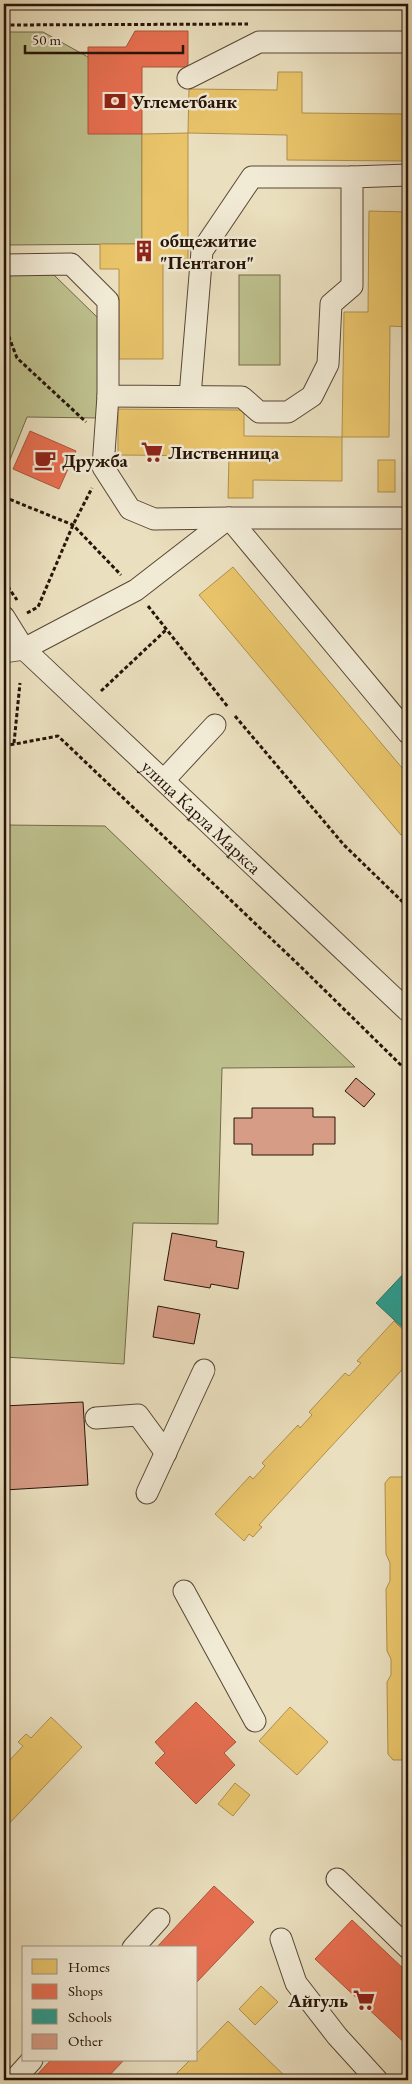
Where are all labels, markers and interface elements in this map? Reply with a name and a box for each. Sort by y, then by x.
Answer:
scale bar [25,22,182,54]
text: 50 m [32,30,61,49]
bank icon: Углеметбанк [102,88,128,114]
place label: Углеметбанк [131,89,238,114]
place label: общежитие "Пентагон" [160,228,257,275]
building icon: общежитие "Пентагон" [131,238,157,264]
supermarket icon: Лиственница [139,439,165,465]
place label: Лиственница [168,440,280,465]
cafe icon: Дружба [32,447,58,473]
place label: Дружба [62,448,129,473]
street label: улица Карла Маркса [136,754,267,880]
legend [22,1946,198,2062]
text: Homes [68,1957,110,1976]
text: Shops [68,1981,103,2000]
supermarket icon: Айгуль [351,1987,377,2013]
place label: Айгуль [287,1988,348,2013]
text: Schools [68,2007,112,2026]
text: Other [68,2031,103,2050]

